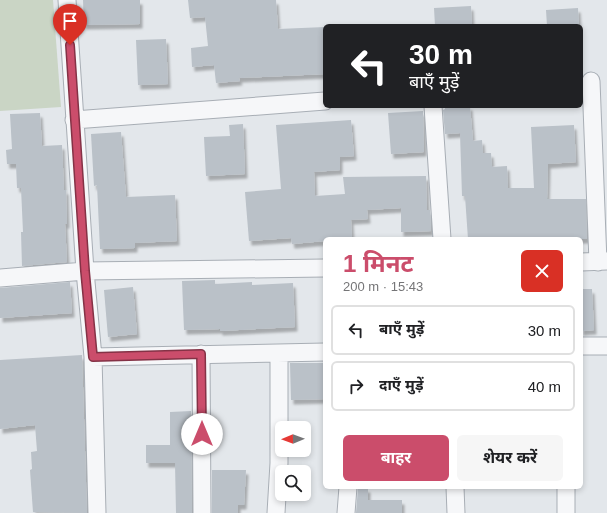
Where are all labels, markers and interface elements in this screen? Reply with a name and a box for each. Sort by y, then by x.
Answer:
pin [53,4,87,45]
icon: arrive [59,10,81,32]
text: 30 m [409,39,473,70]
icon: left [343,40,395,92]
text: बाएँ मुड़ें [409,72,459,92]
text: 1 मिनट [343,250,413,277]
button: close [521,250,563,292]
text: 200 m · 15:43 [343,279,423,294]
icon: left [345,319,367,341]
text: बाएँ मुड़ें [379,320,424,337]
text: 30 m [528,322,561,339]
icon: right [345,375,367,397]
text: दाएँ मुड़ें [379,376,423,393]
text: 40 m [528,378,561,395]
position arrow [181,413,223,455]
north arrow [275,421,311,457]
map controls [275,421,311,501]
button: बाहर [343,435,449,481]
button: शेयर करें [457,435,563,481]
button: search [275,465,311,501]

